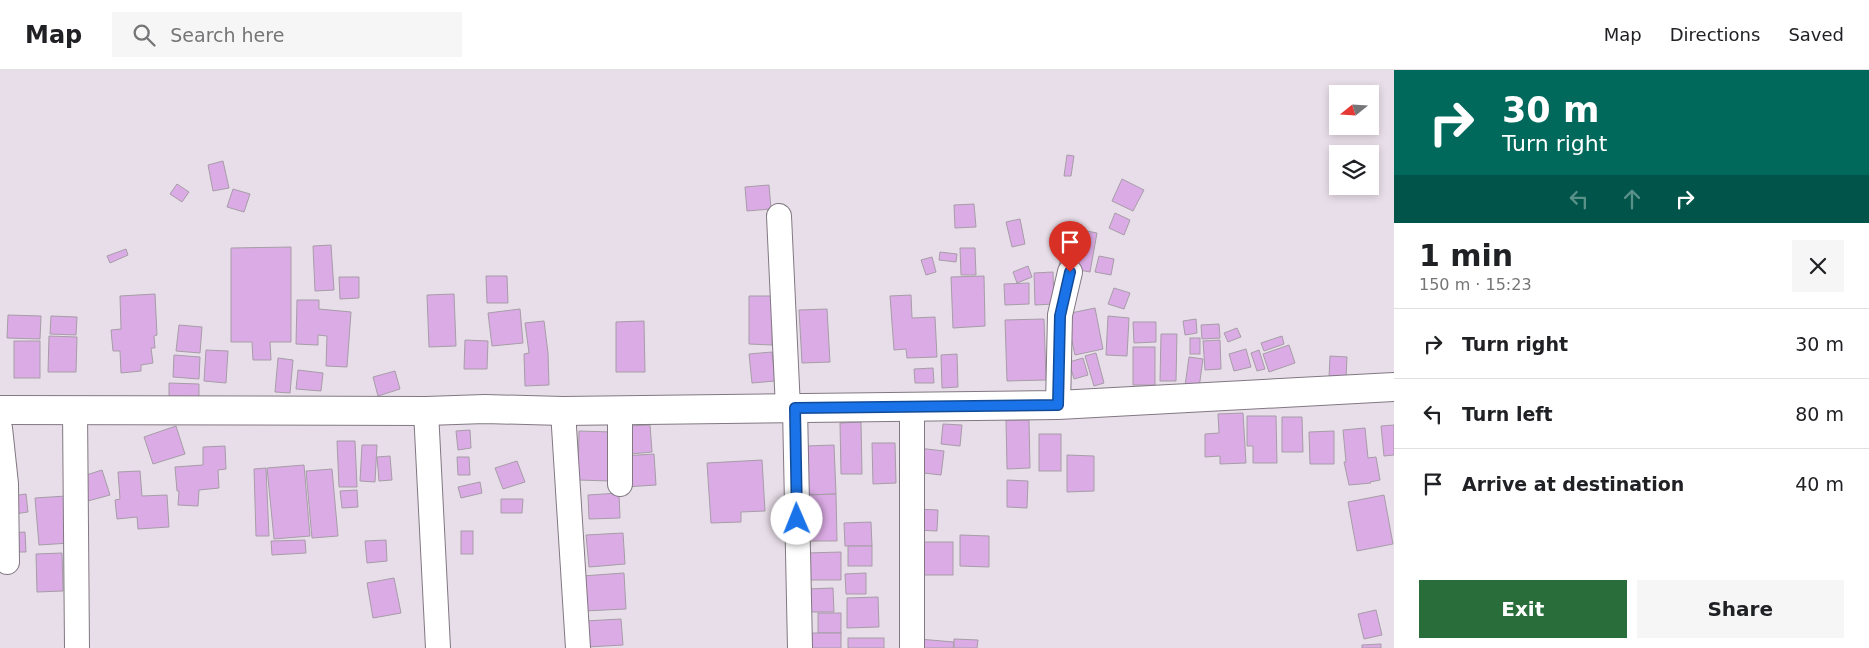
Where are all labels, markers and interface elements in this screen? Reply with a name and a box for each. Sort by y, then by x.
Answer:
search box [112,12,462,57]
text: Map [25,21,82,49]
icon: search [130,21,158,49]
text: Search here [170,24,284,46]
text: Map [1604,24,1642,45]
text: Directions [1670,24,1760,45]
text: Saved [1788,24,1844,45]
north arrow [1329,85,1379,135]
map controls [1329,85,1379,195]
icon: right [1419,90,1484,155]
text: 30 m [1502,90,1599,130]
text: Turn right [1502,131,1607,156]
button: layers [1329,145,1379,195]
icon: left [1565,185,1593,213]
icon: ahead [1618,185,1646,213]
icon: right [1671,185,1699,213]
pin [1049,221,1091,272]
icon: arrive [1056,228,1084,256]
text: 1 min [1419,238,1513,273]
button: close [1792,240,1844,292]
text: 150 m · 15:23 [1419,275,1532,294]
icon: right [1419,330,1447,358]
text: Turn right [1462,333,1568,355]
text: 30 m [1795,333,1844,355]
icon: left [1419,400,1447,428]
text: Turn left [1462,403,1553,425]
text: 80 m [1795,403,1844,425]
icon: arrive [1419,470,1447,498]
text: Arrive at destination [1462,473,1684,495]
text: 40 m [1795,473,1844,495]
position arrow [770,492,822,544]
button: Exit [1419,580,1627,638]
button: Share [1637,580,1844,638]

